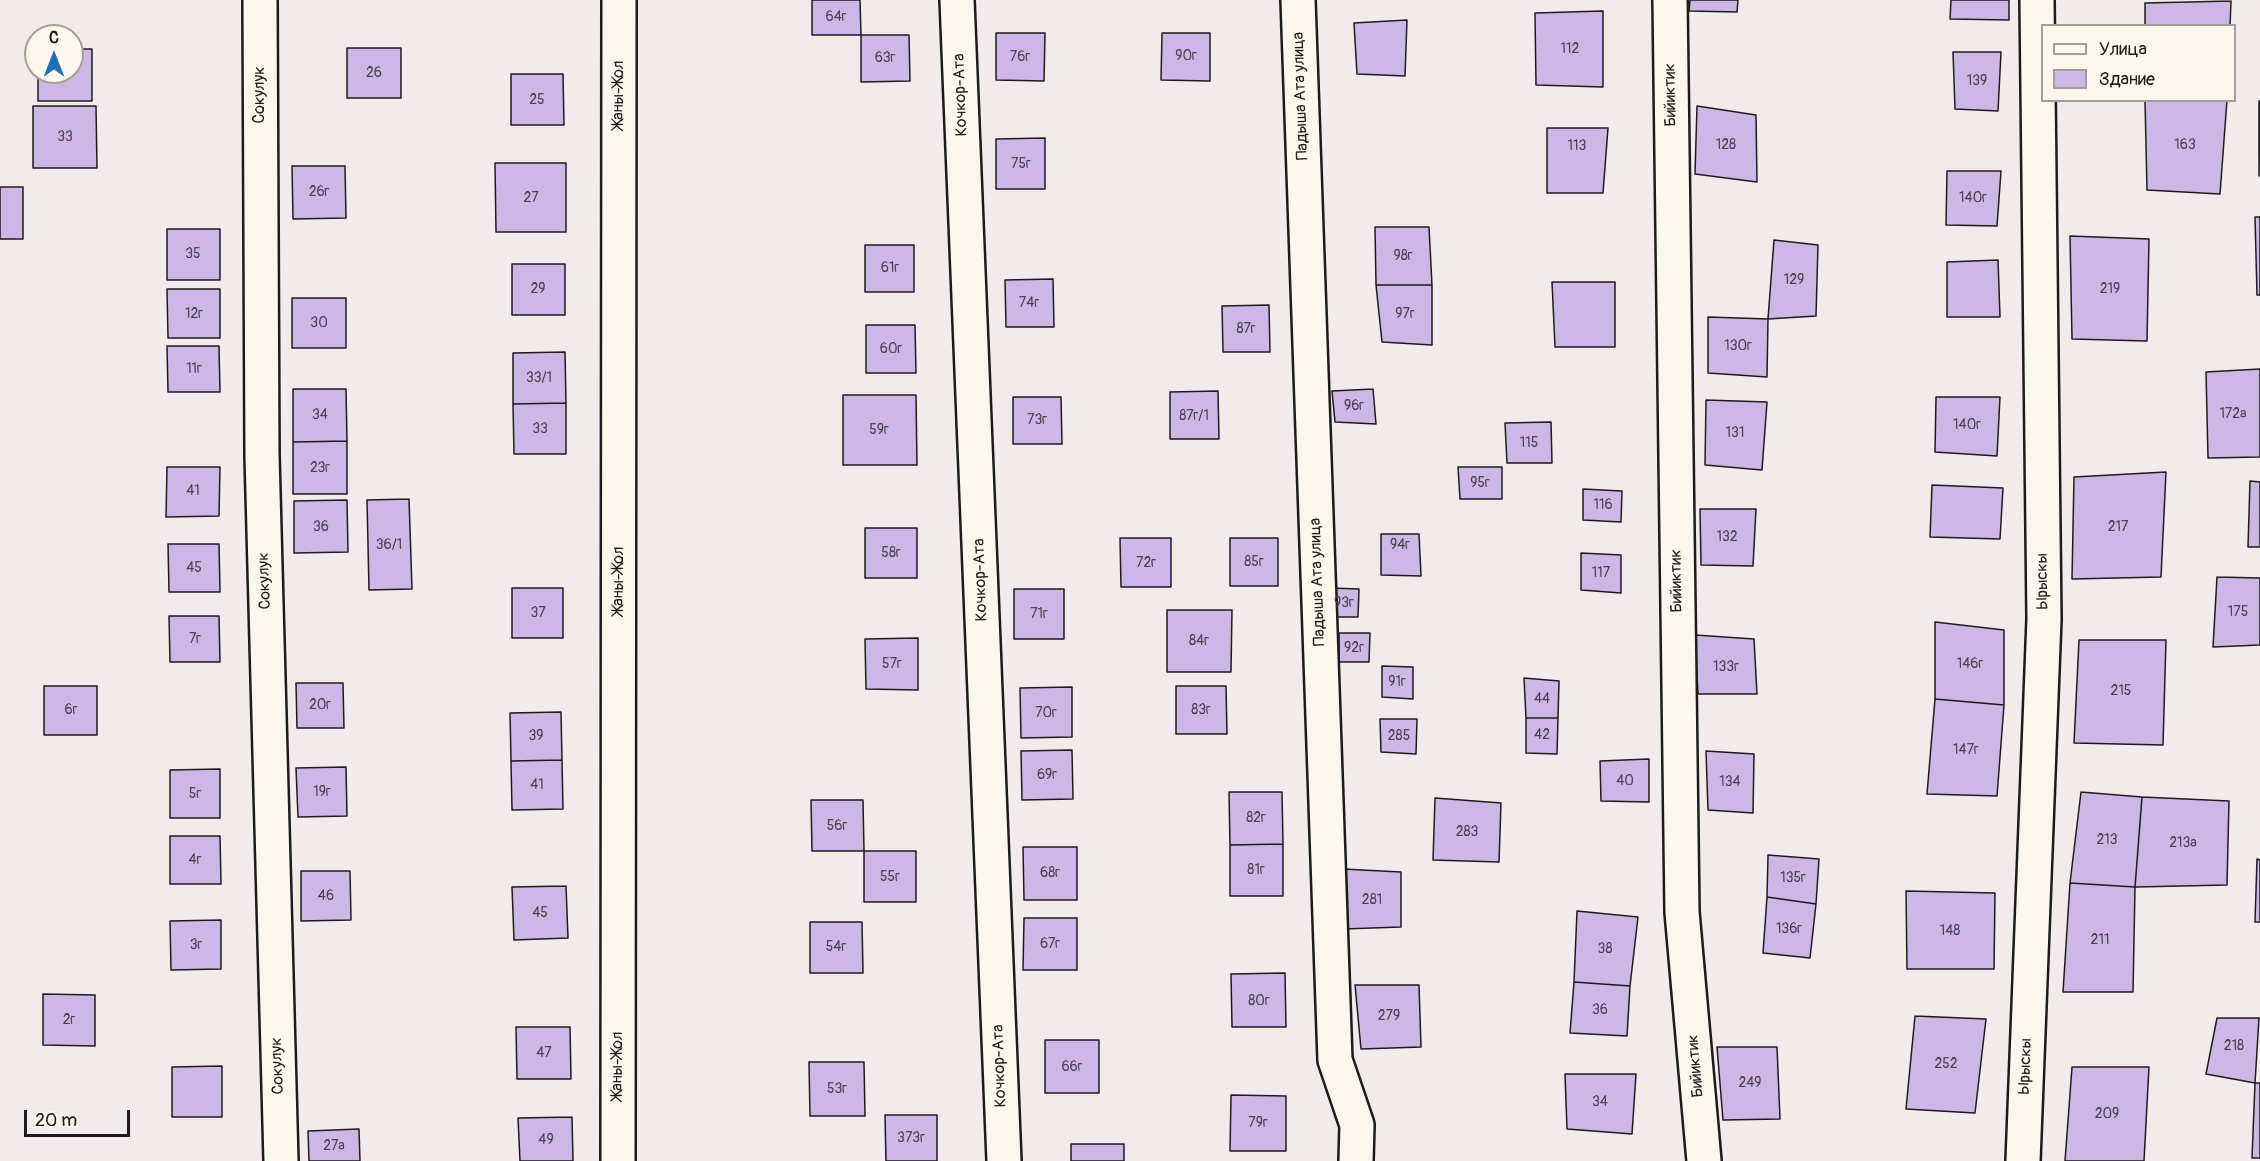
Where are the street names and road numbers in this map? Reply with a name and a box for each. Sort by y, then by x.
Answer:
street label: Падыша Ата улица [1289,32,1313,160]
street label: Кочкор-Ата [950,53,972,137]
street label: Жаны-Жол [609,61,629,129]
street label: Бийиктик [1661,63,1681,127]
street label: Сокулук [250,66,270,124]
street label: Падыша Ата улица [1306,518,1330,646]
street label: Кочкор-Ата [970,538,992,622]
street label: Жаны-Жол [609,547,629,615]
street label: Бийиктик [1667,549,1687,613]
street label: Сокулук [254,552,276,610]
street label: Ырыскы [2033,553,2053,609]
street label: Кочкор-Ата [989,1024,1011,1108]
street label: Жаны-Жол [608,1032,628,1100]
street label: Бийиктик [1684,1034,1708,1098]
street label: Сокулук [267,1037,289,1095]
street label: Ырыскы [2015,1038,2037,1094]

